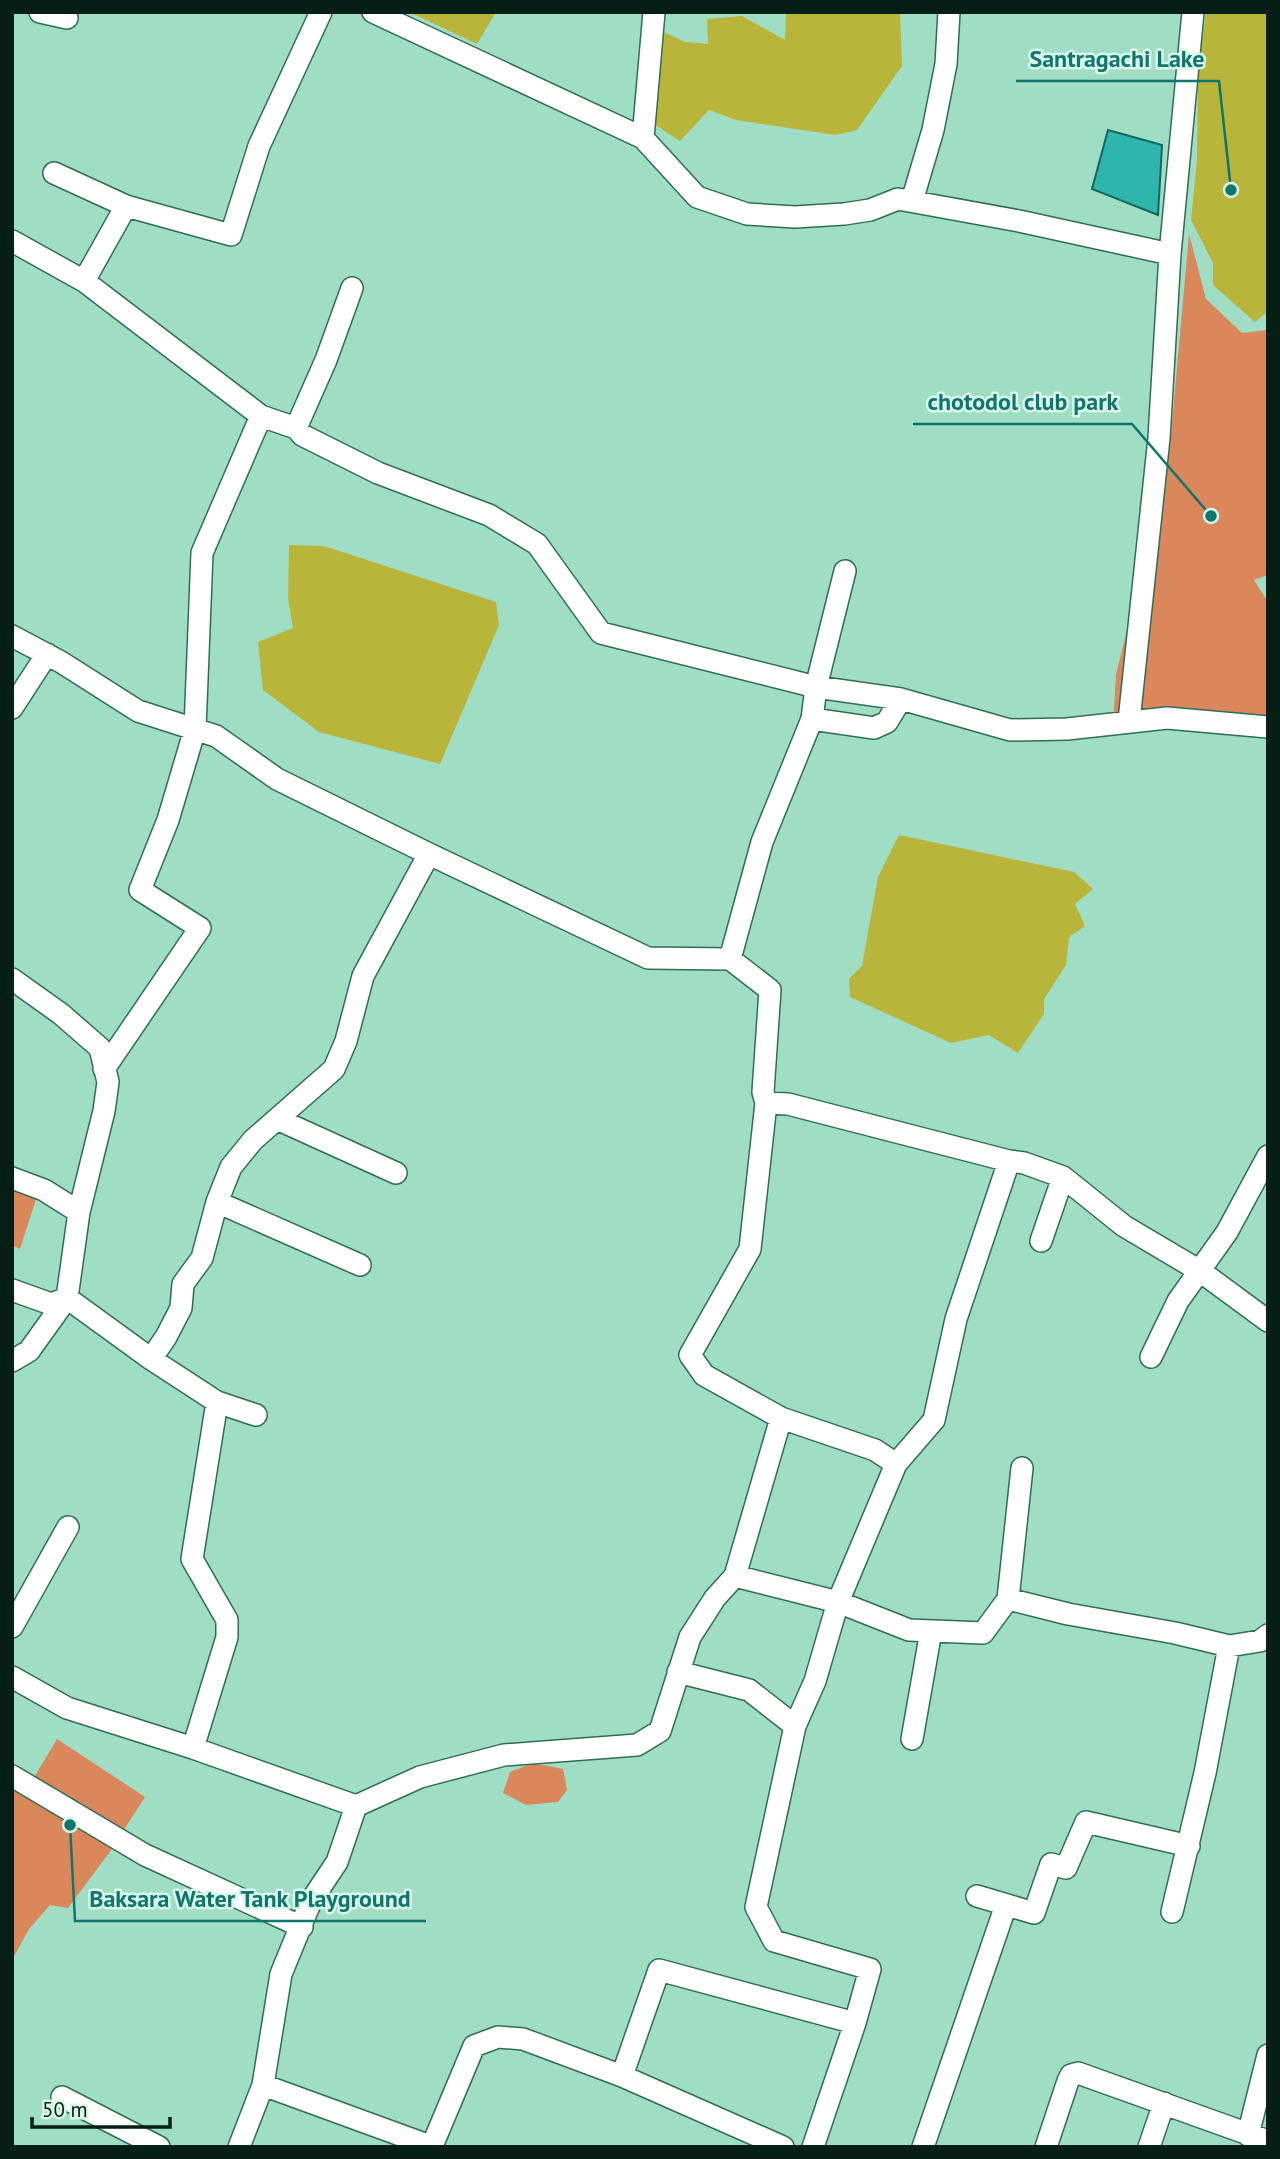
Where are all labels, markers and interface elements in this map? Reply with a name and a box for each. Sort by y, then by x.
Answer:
callout: Santragachi Lake [1016,36,1219,81]
text: Santragachi Lake [1029,43,1205,74]
callout: chotodol club park [913,379,1132,424]
text: chotodol club park [928,386,1119,417]
callout: Baksara Water Tank Playground [75,1876,426,1921]
text: Baksara Water Tank Playground [89,1883,411,1914]
scale bar [32,2086,170,2130]
text: 50 m [42,2096,88,2123]

